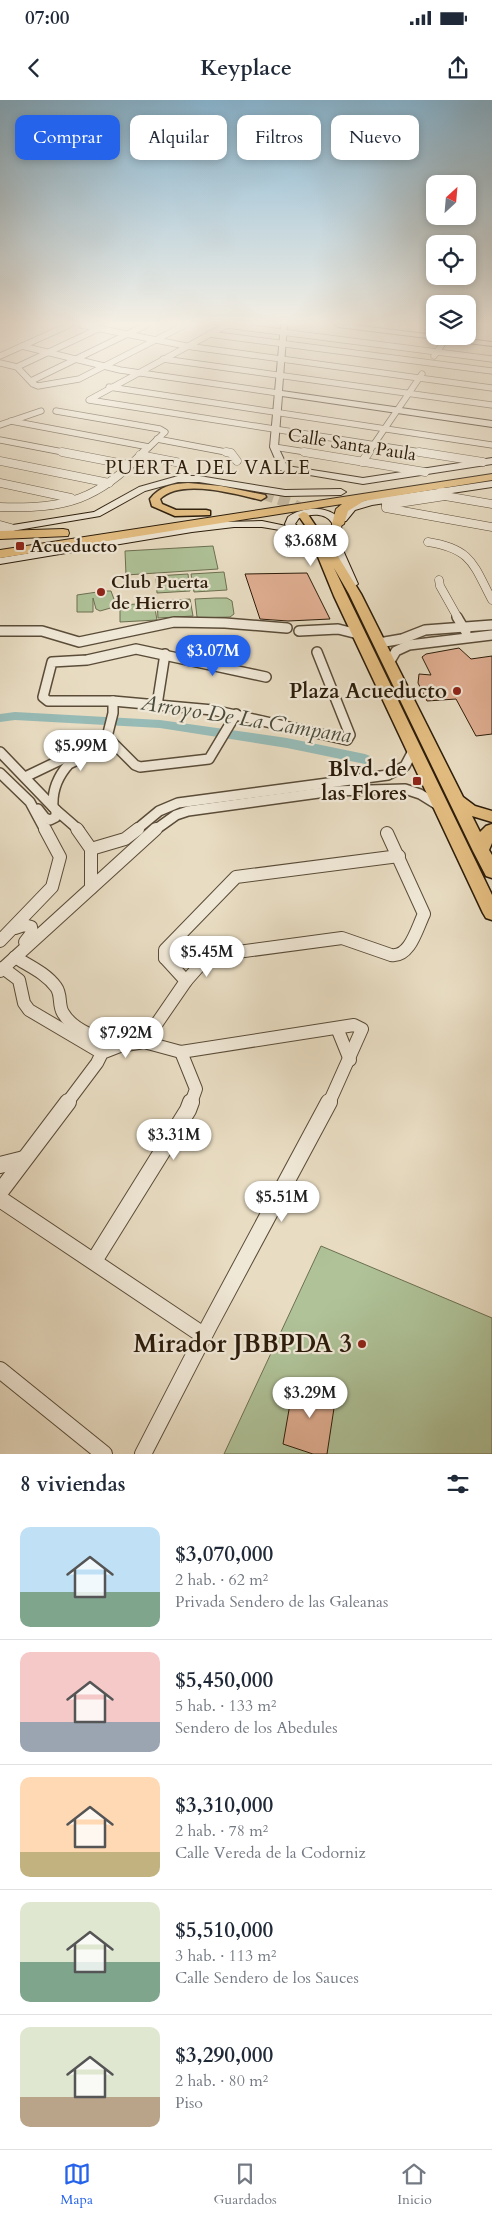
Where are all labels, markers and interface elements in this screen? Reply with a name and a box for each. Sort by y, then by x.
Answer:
text: 07:00 [25,5,69,31]
text: Keyplace [200,53,292,83]
icon: back [20,54,48,82]
icon: share [444,54,472,82]
chip: Comprar [15,115,120,160]
chip: Alquilar [130,115,227,160]
chip: Filtros [237,115,321,160]
chip: Nuevo [331,115,419,160]
north arrow [426,175,476,225]
map controls [426,175,476,345]
button: locate [426,235,476,285]
button: layers [426,295,476,345]
street label: Calle Santa Paula [286,423,418,468]
district label: PUERTA DEL VALLE [105,455,311,481]
pin: $3.68M [270,524,352,567]
text: $3.68M [285,530,337,552]
place label: Acueducto [30,534,117,559]
marker: Acueducto [14,540,26,552]
place label: Club Puerta de Hierro [111,570,209,616]
marker: Club Puerta de Hierro [95,586,107,598]
pin: $3.07M [172,634,254,677]
text: $3.07M [187,640,239,662]
place label: Plaza Acueducto [289,677,447,706]
marker: Plaza Acueducto [451,685,463,697]
water label: Arroyo De La Campana [138,687,353,750]
pin: $5.99M [40,730,122,772]
text: $5.99M [55,735,107,757]
place label: Blvd. de las Flores [321,755,407,808]
marker: Blvd. de las Flores [411,775,423,787]
pin: $5.45M [166,936,248,978]
text: $5.45M [181,941,233,963]
pin: $7.92M [85,1016,167,1059]
text: $7.92M [100,1022,152,1044]
pin: $3.31M [133,1118,215,1161]
text: $3.31M [148,1124,200,1146]
pin: $5.51M [241,1180,323,1223]
text: $5.51M [256,1186,308,1208]
place label: Mirador JBBPDA 3 [133,1327,352,1361]
marker: Mirador JBBPDA 3 [356,1338,368,1350]
pin: $3.29M [269,1376,351,1419]
text: $3.29M [284,1382,336,1404]
text: 8 viviendas [20,1470,126,1499]
icon: filters [444,1470,472,1498]
text: $3,070,000 [175,1540,273,1569]
icon: home [60,1547,120,1607]
text: 2 hab. · 62 m² [175,1569,268,1591]
text: Privada Sendero de las Galeanas [175,1591,388,1613]
text: $5,450,000 [175,1666,273,1695]
icon: home [60,1672,120,1732]
text: 5 hab. · 133 m² [175,1695,276,1717]
text: Sendero de los Abedules [175,1717,338,1739]
text: $3,310,000 [175,1791,273,1820]
icon: home [60,1797,120,1857]
text: 2 hab. · 78 m² [175,1820,268,1842]
text: Calle Vereda de la Codorniz [175,1842,366,1864]
text: $5,510,000 [175,1916,273,1945]
icon: home [60,1922,120,1982]
text: 3 hab. · 113 m² [175,1945,276,1967]
text: Calle Sendero de los Sauces [175,1967,359,1989]
text: $3,290,000 [175,2041,273,2070]
icon: home [60,2047,120,2107]
text: 2 hab. · 80 m² [175,2070,268,2092]
text: Piso [175,2092,203,2114]
tab: Mapa [60,2160,93,2209]
tab: Guardados [214,2160,277,2209]
tab: Inicio [397,2160,432,2209]

